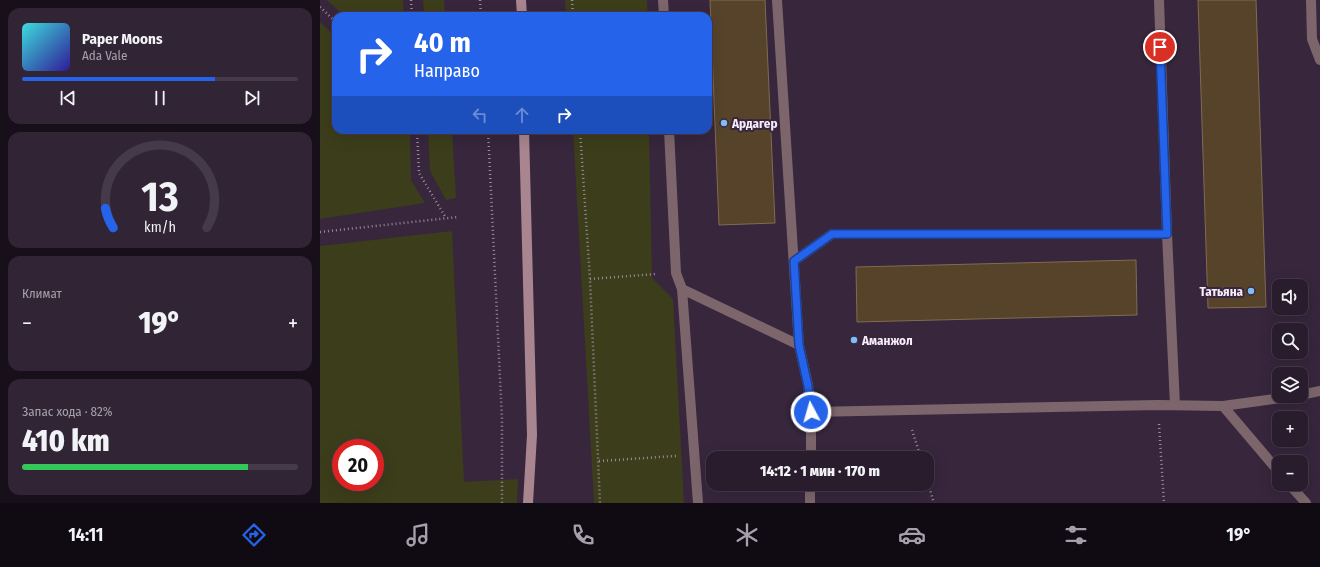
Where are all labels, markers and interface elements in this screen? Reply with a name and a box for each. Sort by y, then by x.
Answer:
text: 40 m [414,26,471,59]
icon: right [348,28,400,80]
text: Paper Moons [82,30,163,48]
pin [1143,30,1177,64]
icon: arrive [1149,36,1171,58]
text: Ada Vale [82,48,127,63]
text: Направо [414,60,480,82]
icon: previous [57,87,79,109]
icon: pause [149,87,171,109]
icon: next [241,87,263,109]
icon: left [469,104,491,126]
icon: ahead [511,104,533,126]
icon: right [553,104,575,126]
place label: Ардагер [731,116,777,131]
marker: Ардагер [719,118,729,128]
text: 13 [141,171,179,221]
text: km/h [144,218,176,235]
map controls [1272,279,1308,491]
button: sound [1272,279,1308,315]
place label: Татьяна [1199,284,1244,299]
text: Климат [22,286,62,301]
marker: Татьяна [1246,286,1256,296]
text: 19° [139,305,181,341]
text: − [22,310,32,337]
text: + [288,310,298,337]
button: search [1272,323,1308,359]
place label: Аманжол [861,333,913,348]
marker: Аманжол [849,335,859,345]
button: layers [1272,367,1308,403]
position arrow [790,391,832,433]
text: Запас хода · 82% [22,404,112,419]
button: + [1272,411,1308,447]
text: 410 km [22,423,110,459]
speed limit sign: 20 [332,439,384,491]
button: − [1272,455,1308,491]
text: 14:12 · 1 мин · 170 m [760,462,880,480]
icon: directions [240,521,268,549]
icon: music [404,521,432,549]
icon: phone [569,521,597,549]
icon: climate [733,521,761,549]
icon: car [898,521,926,549]
icon: filters [1062,521,1090,549]
text: 14:11 [68,524,103,546]
text: 19° [1226,524,1252,546]

